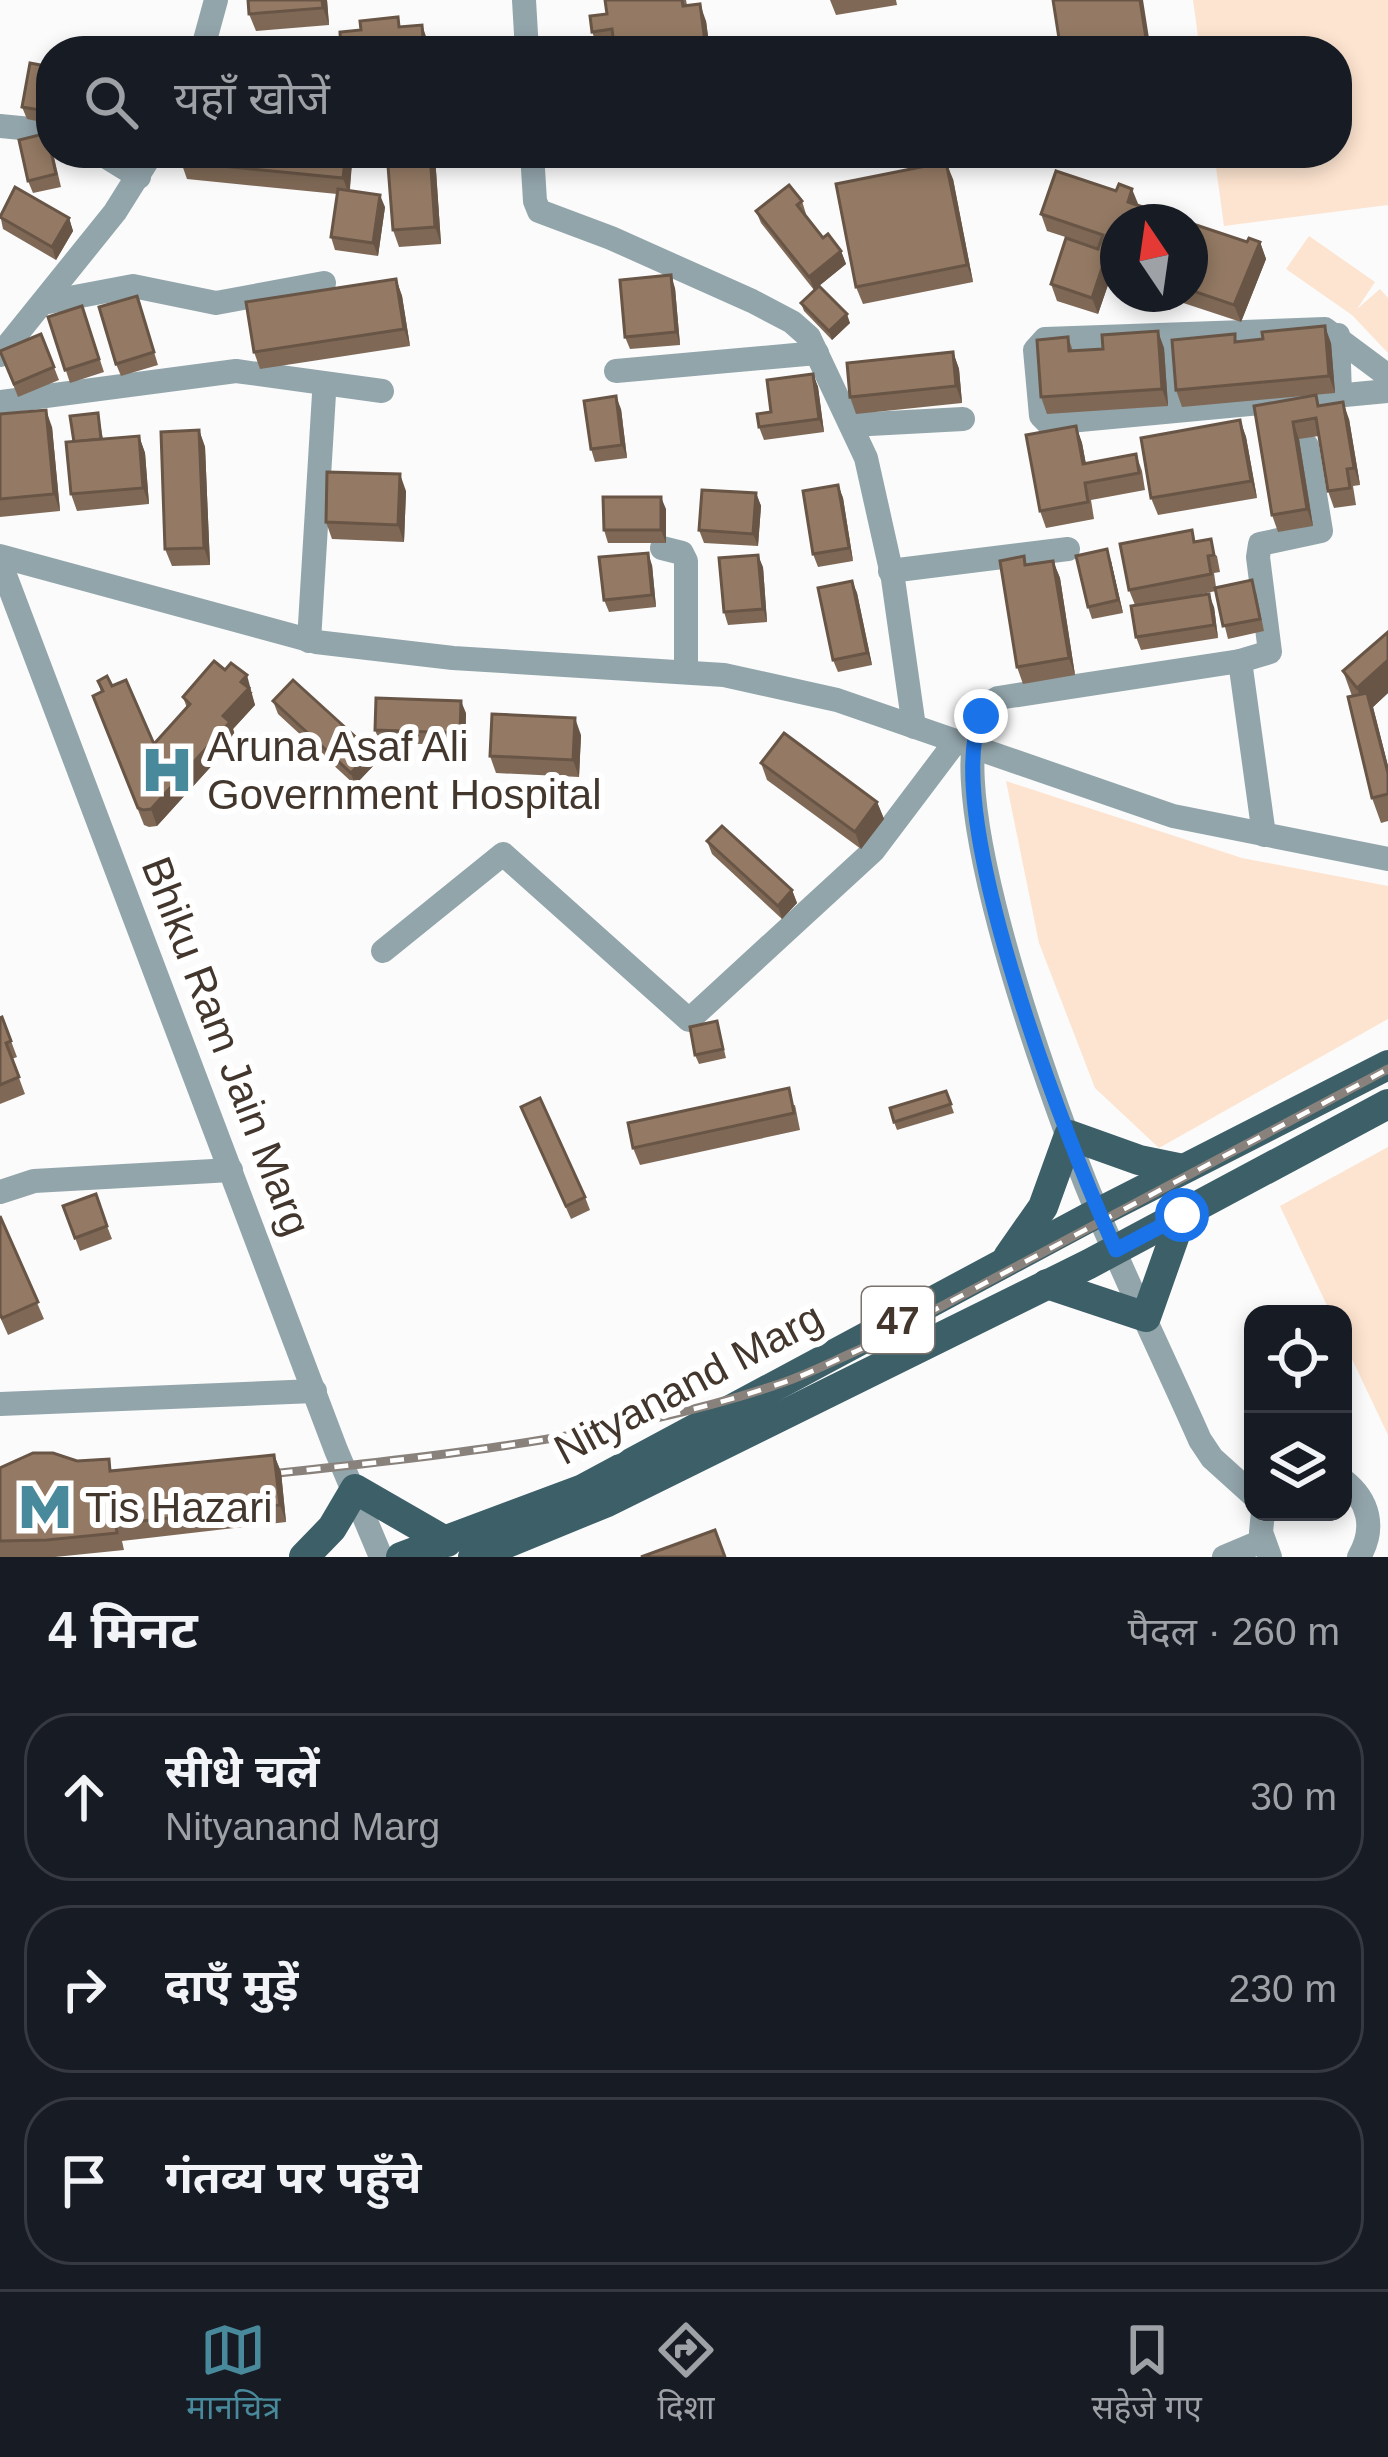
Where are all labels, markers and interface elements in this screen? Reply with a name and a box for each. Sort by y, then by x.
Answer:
search box [36,36,1352,168]
icon: search [78,69,144,135]
text: यहाँ खोजें [174,73,330,124]
north arrow [1100,204,1208,312]
route end [954,689,1008,743]
place label: Aruna Asaf Ali Government Hospital [207,723,602,818]
hospital icon: Aruna Asaf Ali Government Hospital [138,741,196,799]
street label: Bhiku Ram Jain Marg [133,850,320,1242]
route start [1155,1188,1209,1242]
road number: 47 [862,1287,934,1353]
street label: Nityanand Marg [546,1293,830,1474]
map controls [1244,1305,1352,1521]
button: locate [1244,1305,1352,1413]
button: layers [1244,1413,1352,1521]
metro station icon: Tis Hazari [16,1478,74,1536]
place label: Tis Hazari [85,1484,272,1531]
text: 4 मिनट [48,1602,198,1659]
text: पैदल · 260 m [1128,1610,1340,1653]
text: सीधे चलें [165,1746,319,1797]
icon: ahead [51,1764,117,1830]
text: 30 m [1250,1775,1337,1818]
text: Nityanand Marg [165,1805,440,1848]
icon: right [51,1956,117,2022]
text: दाएँ मुड़ें [165,1960,298,2011]
text: 230 m [1229,1967,1337,2010]
icon: arrive [51,2148,117,2214]
text: गंतव्य पर पहुँचे [165,2152,421,2203]
tab: मानचित्र [186,2317,281,2432]
tab: दिशा [653,2317,719,2432]
tab: सहेजे गए [1091,2317,1202,2432]

